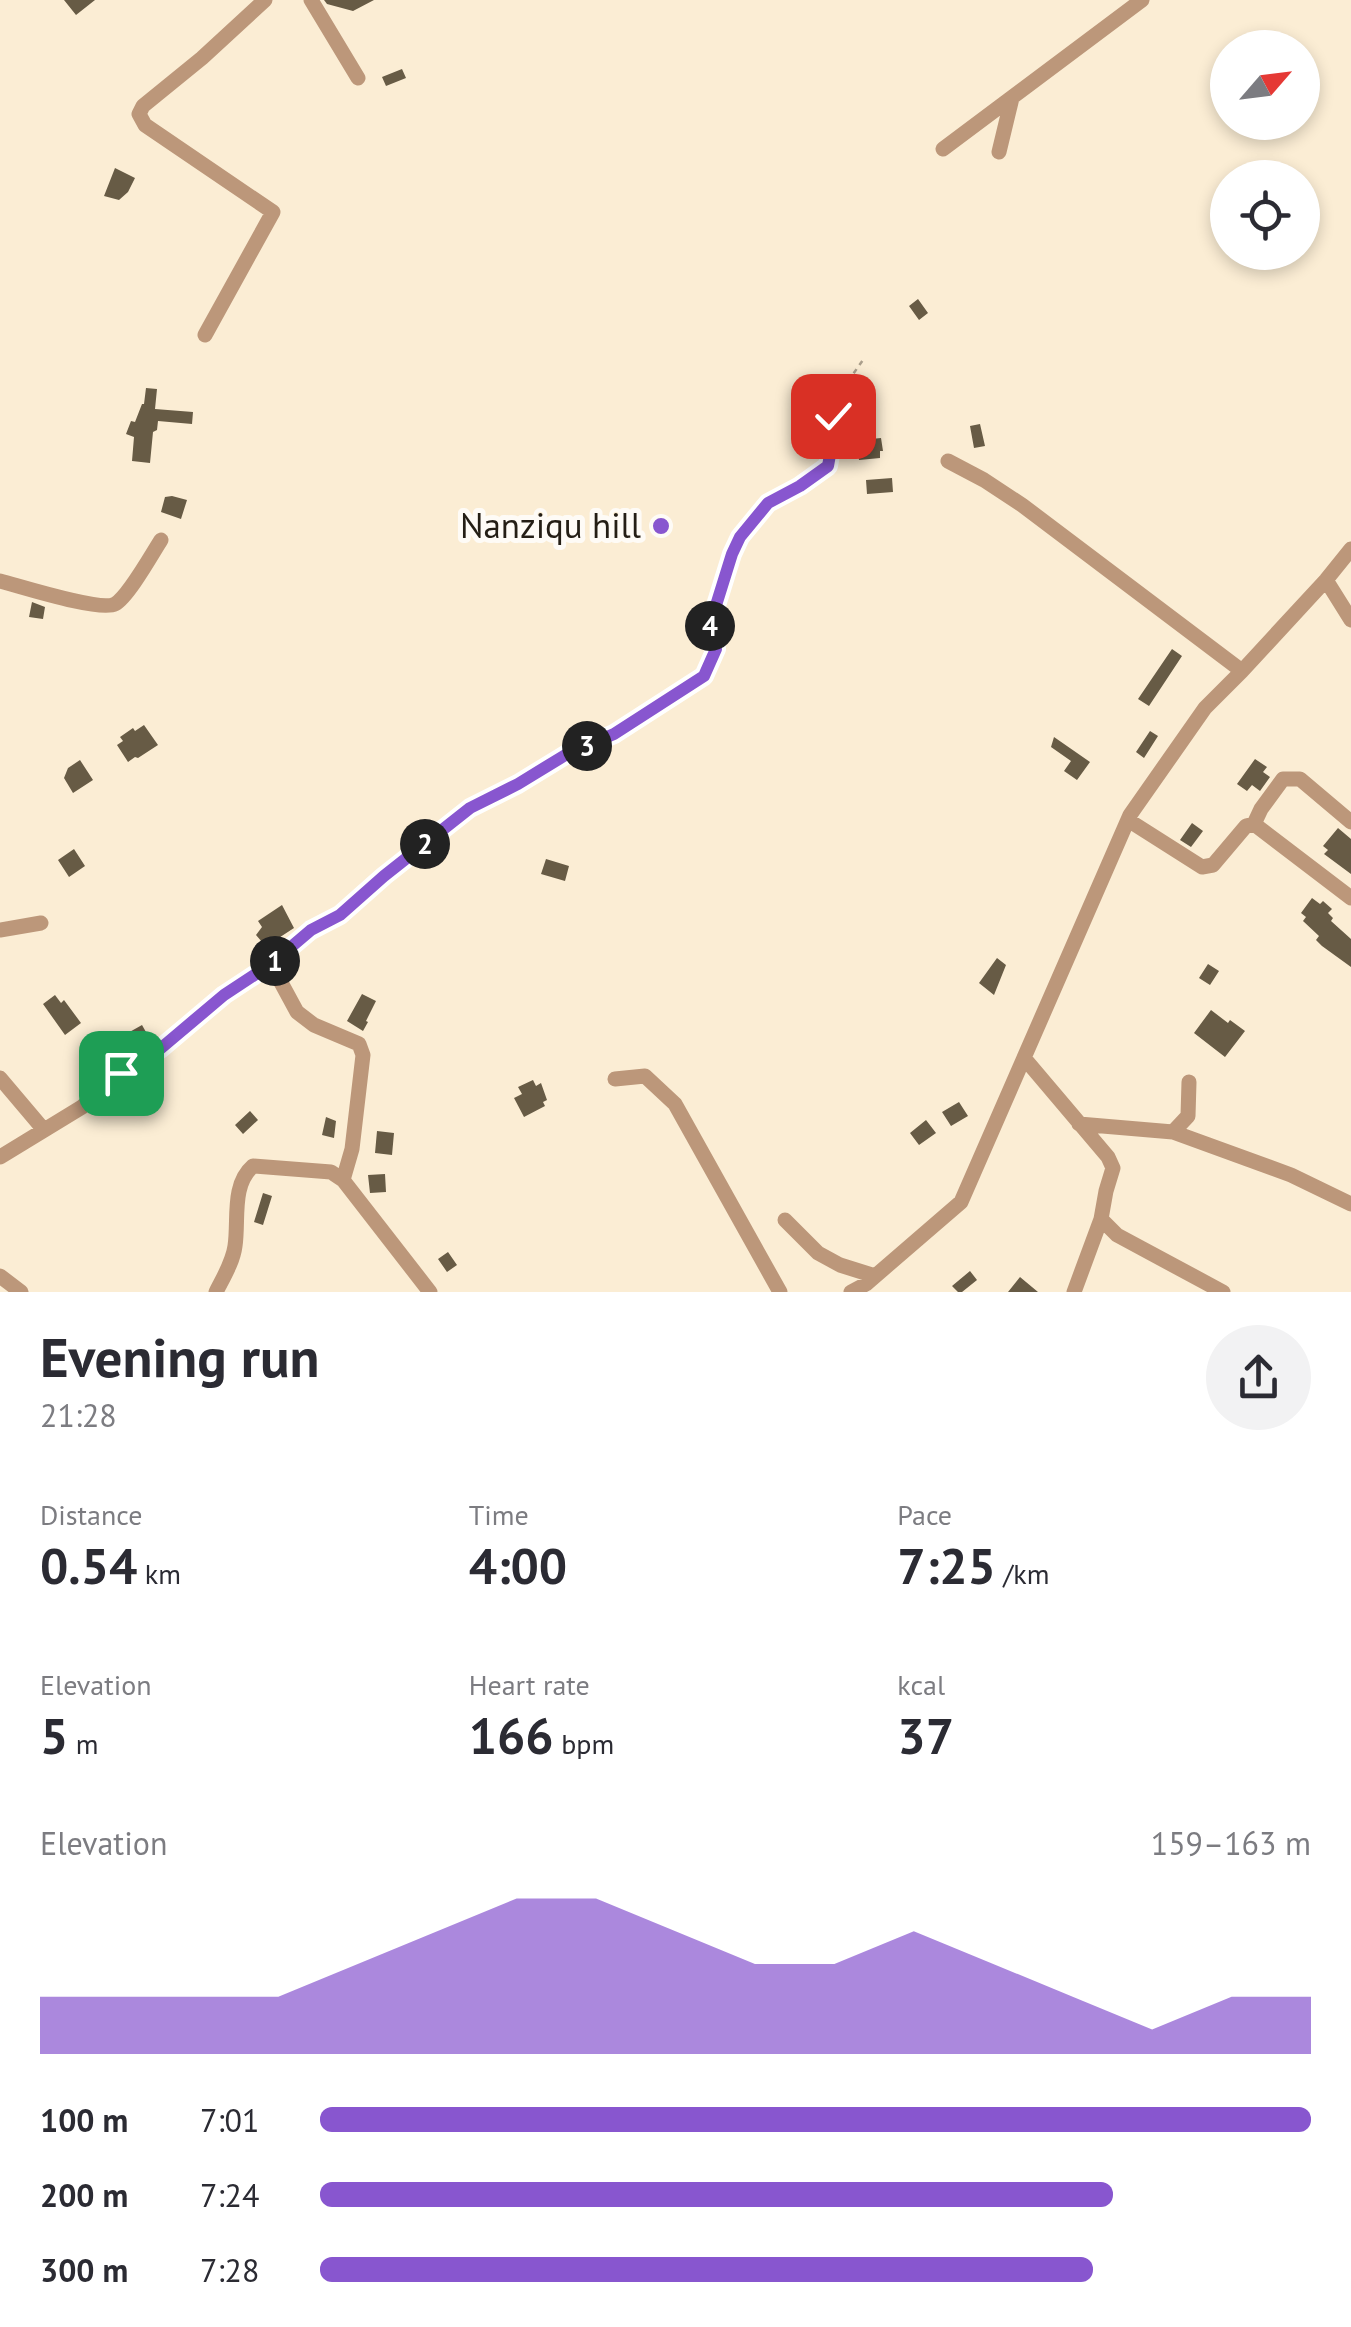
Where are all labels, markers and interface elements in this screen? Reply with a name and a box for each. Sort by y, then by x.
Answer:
north arrow [1210,30,1320,140]
map controls [1210,30,1320,270]
button: locate [1210,160,1320,270]
pin [791,374,876,459]
icon: check [806,389,861,444]
place label: Nanziqu hill [460,502,641,548]
marker: Nanziqu hill [650,515,672,537]
pin: 4 [685,601,735,651]
text: 4 [702,607,718,644]
pin: 3 [562,721,612,771]
text: 3 [579,727,595,764]
pin: 2 [400,819,450,869]
text: 2 [417,825,433,862]
pin: 1 [250,936,300,986]
text: 1 [267,942,283,979]
pin [79,1031,164,1116]
icon: arrive [94,1046,149,1101]
text: Evening run [40,1321,320,1392]
button: share [1206,1325,1311,1430]
text: 21:28 [40,1394,117,1436]
text: Distance [40,1496,143,1533]
text: Time [469,1496,529,1533]
text: Pace [897,1496,952,1533]
text: 0.54 [40,1533,137,1598]
text: 4:00 [469,1533,567,1598]
text: 7:25 [897,1533,996,1598]
text: km [137,1555,181,1592]
text: /km [996,1555,1049,1592]
text: Elevation [40,1666,152,1703]
text: Heart rate [469,1666,590,1703]
text: kcal [897,1666,945,1703]
text: 5 [40,1703,68,1768]
text: 166 [469,1703,554,1768]
text: 37 [897,1703,954,1768]
text: m [68,1725,99,1762]
text: bpm [554,1725,614,1762]
text: Elevation [40,1822,167,1864]
text: 159–163 m [1151,1822,1311,1864]
text: 100 m [40,2099,128,2141]
text: 7:01 [200,2099,259,2141]
text: 200 m [40,2174,128,2216]
text: 7:24 [200,2174,259,2216]
text: 300 m [40,2249,128,2291]
text: 7:28 [200,2249,259,2291]

